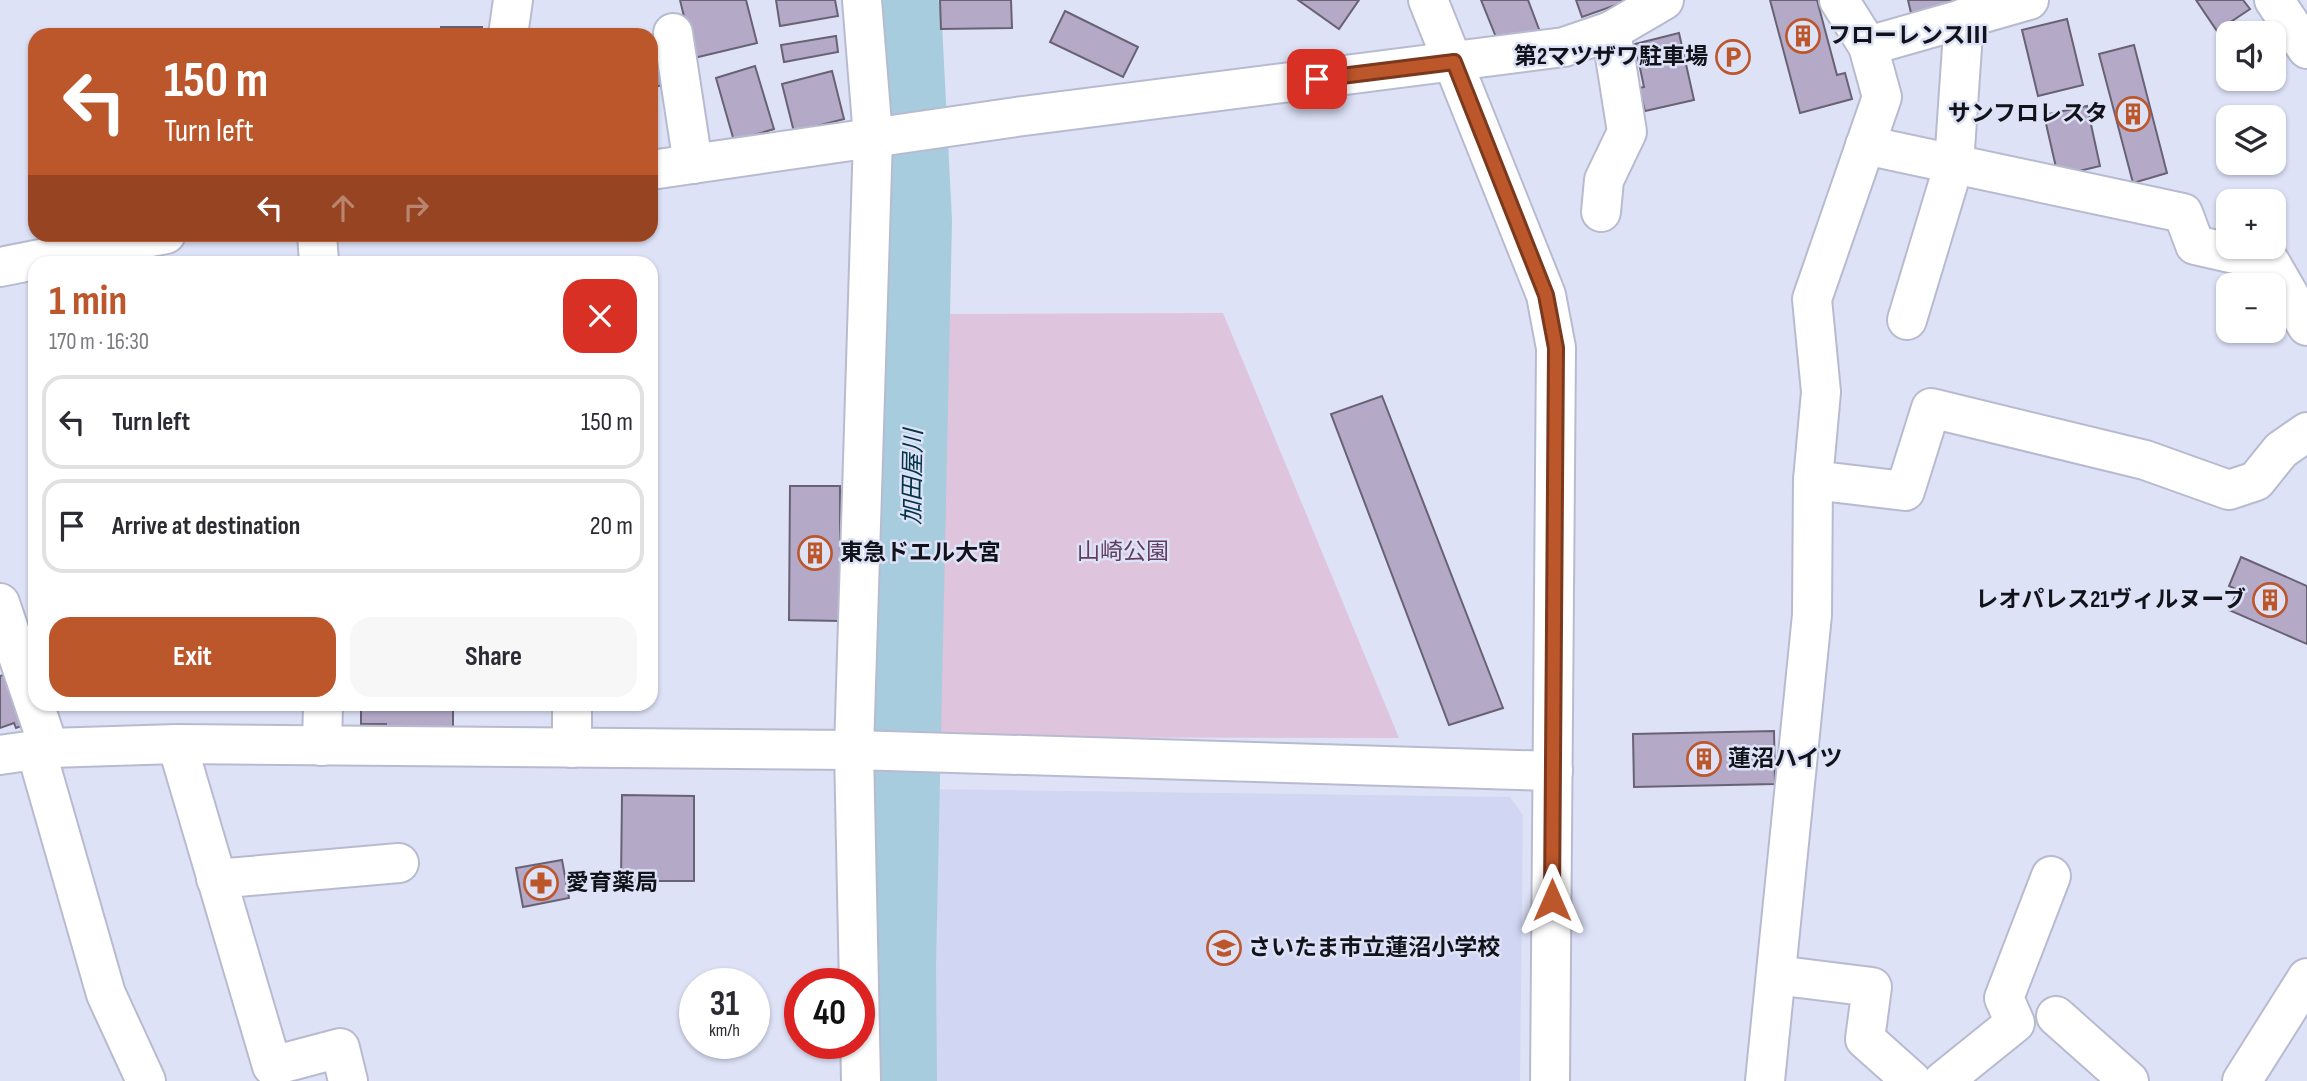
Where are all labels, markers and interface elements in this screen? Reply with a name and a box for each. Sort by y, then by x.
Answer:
building icon: フローレンスⅢ [1784,17,1822,55]
map controls [2216,21,2286,343]
button: sound [2216,21,2286,91]
place label: フローレンスⅢ [1828,22,1989,50]
parking icon: 第2マツザワ駐車場 [1714,38,1752,76]
place label: 第2マツザワ駐車場 [1514,43,1708,71]
pin [1287,49,1347,109]
text: 150 m [164,52,268,111]
icon: left [49,56,140,147]
icon: arrive [1298,60,1336,98]
building icon: サンフロレスタ [2114,95,2152,133]
place label: サンフロレスタ [1948,100,2108,128]
button: layers [2216,105,2286,175]
text: Turn left [164,112,254,151]
icon: left [251,189,289,227]
icon: ahead [324,189,362,227]
icon: right [397,189,435,227]
button: + [2216,189,2286,259]
button: − [2216,273,2286,343]
text: 1 min [49,276,127,327]
button: close [563,279,637,353]
text: 170 m · 16:30 [49,328,149,356]
icon: left [53,403,91,441]
text: Turn left [112,407,190,438]
text: 150 m [581,407,633,438]
water label: 加田屋川 [898,426,928,525]
icon: arrive [53,507,91,545]
text: Arrive at destination [112,511,300,542]
text: 20 m [590,511,633,542]
building icon: 東急ドエル大宮 [796,534,834,572]
park label: 山崎公園 [1077,538,1169,566]
place label: 東急ドエル大宮 [840,539,1001,567]
building icon: レオパレス21ヴィルヌーブ [2251,581,2289,619]
place label: レオパレス21ヴィルヌーブ [1975,586,2246,614]
button: Exit [49,617,336,697]
button: Share [350,617,637,697]
building icon: 蓮沼ハイツ [1685,740,1723,778]
place label: 蓮沼ハイツ [1728,745,1843,773]
position arrow [1515,863,1589,937]
pharmacy icon: 愛育薬局 [522,864,560,902]
place label: 愛育薬局 [566,869,658,897]
school or university icon: さいたま市立蓮沼小学校 [1205,929,1243,967]
place label: さいたま市立蓮沼小学校 [1248,934,1500,962]
speed limit sign: 40 [784,968,875,1059]
text: 31 [710,983,739,1026]
text: km/h [709,1020,740,1041]

